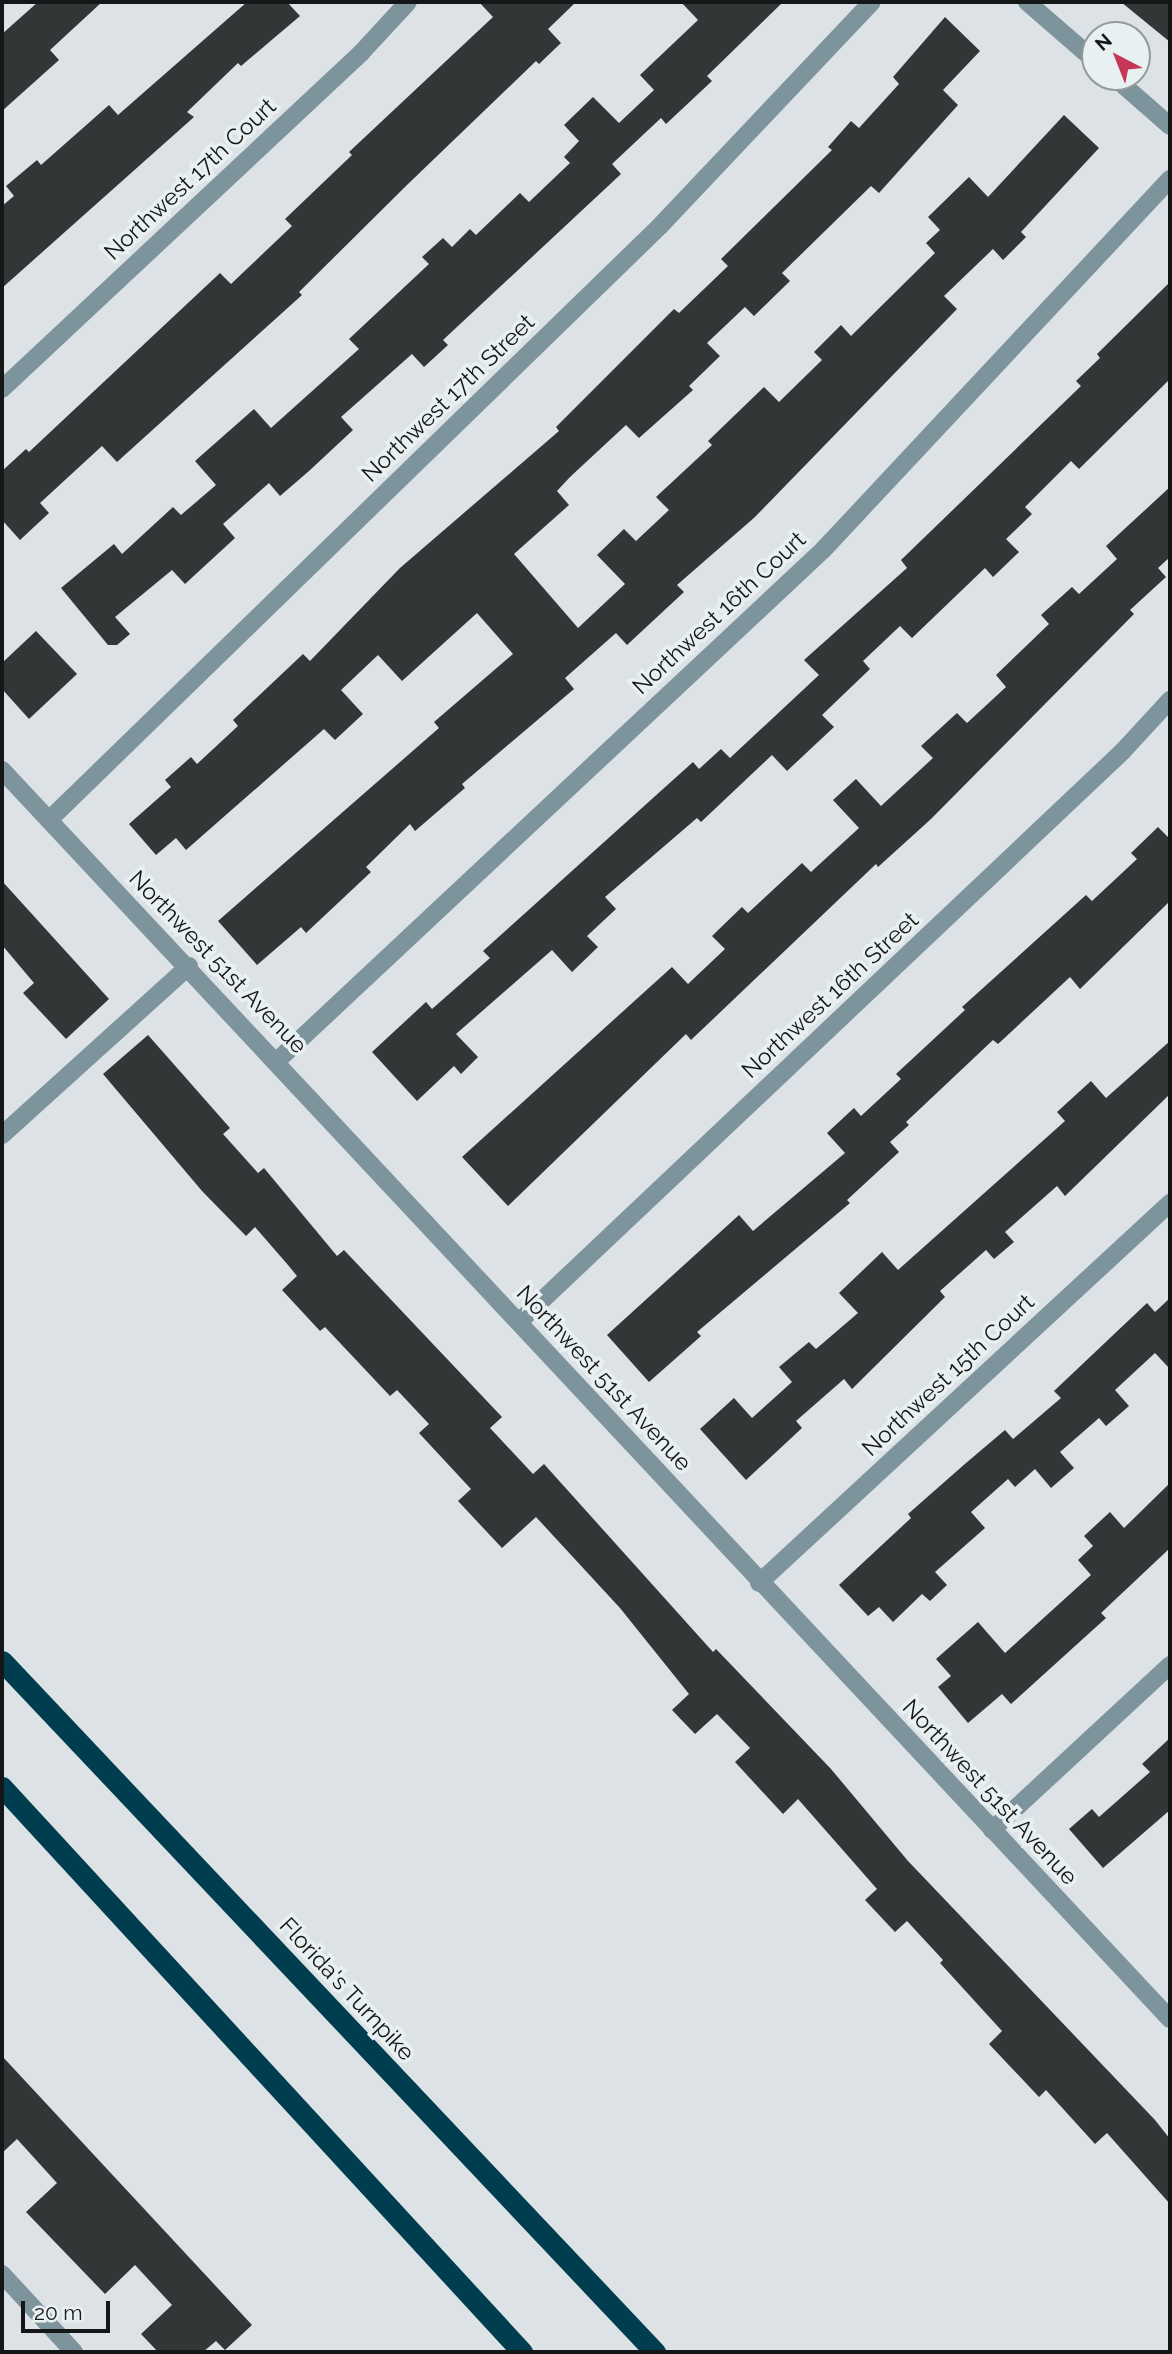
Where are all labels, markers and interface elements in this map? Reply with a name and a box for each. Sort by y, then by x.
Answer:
north arrow [1081,21,1151,91]
text: N [1091,29,1116,55]
street label: Northwest 17th Court [98,92,282,266]
street label: Northwest 17th Street [356,308,540,488]
street label: Northwest 16th Court [627,526,811,700]
street label: Northwest 51st Avenue [123,865,313,1059]
street label: Northwest 16th Street [736,906,924,1084]
street label: Northwest 51st Avenue [511,1279,697,1477]
street label: Northwest 15th Court [856,1288,1040,1462]
street label: Northwest 51st Avenue [897,1693,1083,1891]
street label: Florida's Turnpike [274,1912,420,2066]
scale bar [24,2288,114,2332]
text: 20 m [34,2300,82,2325]

